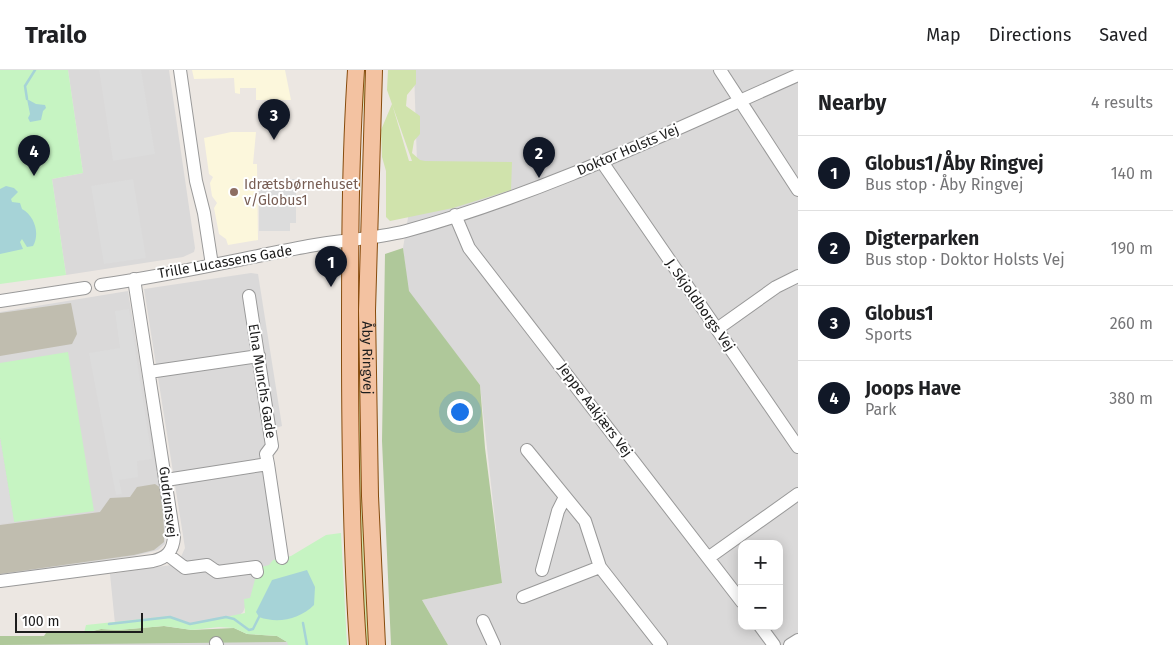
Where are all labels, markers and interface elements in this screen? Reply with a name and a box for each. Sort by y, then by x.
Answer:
text: Trailo [25,21,87,49]
text: Map [926,24,961,46]
text: Directions [989,24,1071,46]
text: Saved [1099,24,1148,46]
text: Nearby [818,90,886,116]
text: 4 results [1091,93,1153,112]
pin: 3 [258,99,290,140]
street label: Doktor Holsts Vej [574,121,682,179]
pin: 4 [18,135,50,176]
pin: 2 [523,137,555,178]
text: Globus1/Åby Ringvej [865,152,1044,175]
text: 1 [830,164,838,183]
text: 140 m [1111,164,1153,183]
text: Bus stop · Åby Ringvej [865,175,1024,194]
place label: Idrætsbørnehuset v/Globus1 [244,176,359,209]
marker: Idrætsbørnehuset v/Globus1 [228,186,240,198]
text: Digterparken [865,227,979,250]
text: 2 [830,239,838,258]
text: 190 m [1111,239,1153,258]
street label: Trille Lucassens Gade [157,242,293,282]
pin: 1 [315,246,347,287]
text: Bus stop · Doktor Holsts Vej [865,250,1065,269]
street label: J. Skjoldborgs Vej [662,256,738,354]
text: Globus1 [865,302,934,325]
text: 3 [830,314,838,333]
text: 260 m [1110,314,1153,333]
street label: Åby Ringvej [359,321,377,395]
street label: Elna Munchs Gade [245,322,279,440]
text: Sports [865,325,912,344]
street label: Jeppe Aakjærs Vej [554,360,636,460]
text: Joops Have [865,377,961,400]
text: 4 [829,389,839,408]
text: 380 m [1109,389,1153,408]
your location [447,399,473,425]
text: Park [865,400,897,419]
street label: Gudrunsvej [155,465,181,539]
map controls [738,540,783,630]
button: + [738,540,783,585]
button: − [738,585,783,630]
scale bar [15,610,142,633]
text: 100 m [22,613,59,630]

